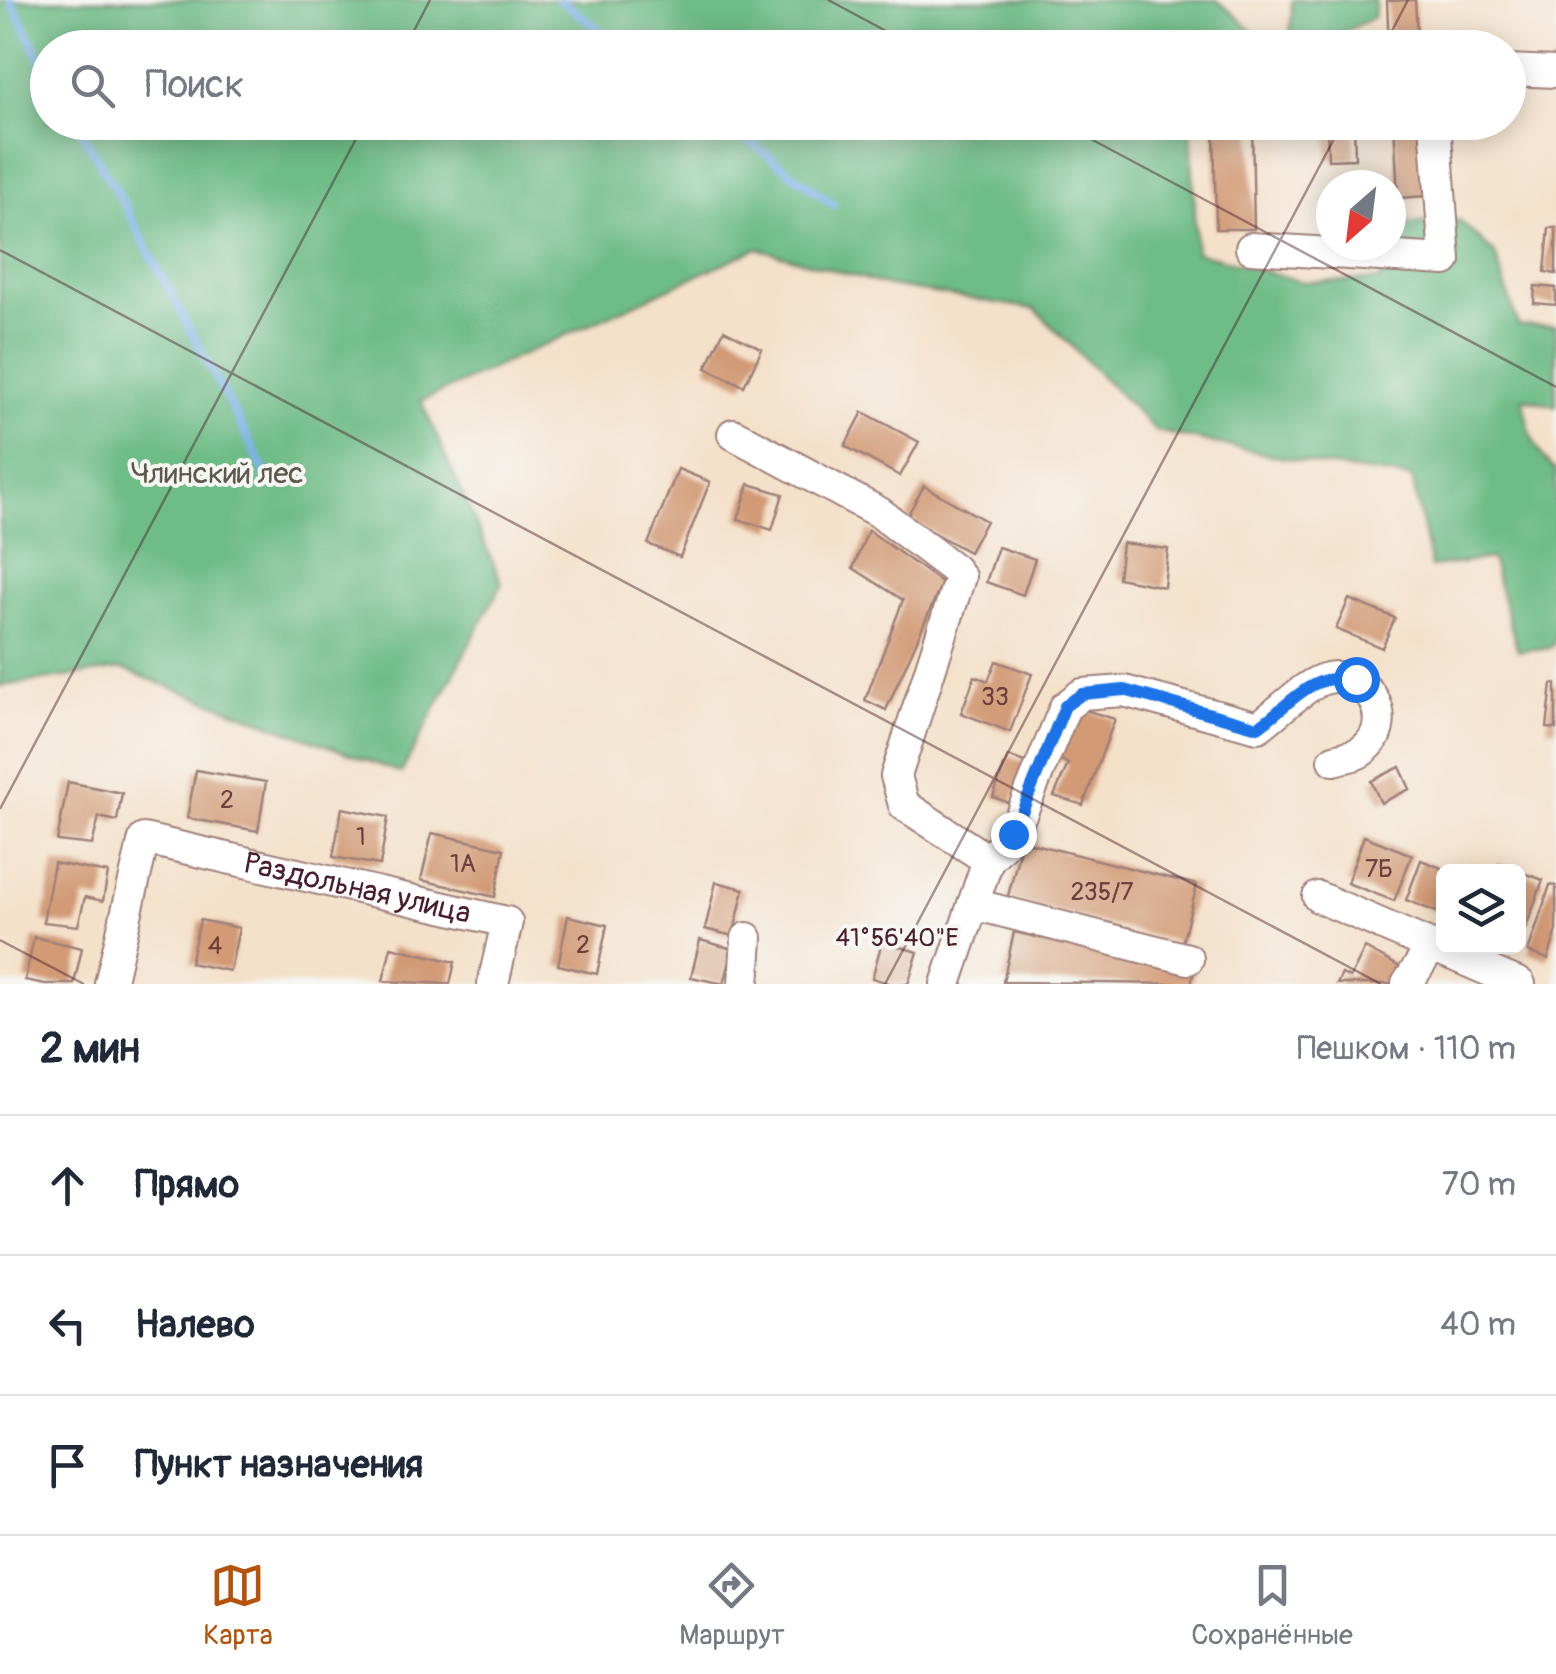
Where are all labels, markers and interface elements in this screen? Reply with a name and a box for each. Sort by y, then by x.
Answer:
search box [30,30,1526,140]
icon: search [65,58,120,113]
text: Поиск [145,61,244,109]
north arrow [1316,170,1406,260]
park label: Члинский лес [131,455,303,492]
route start [1334,657,1380,703]
house number: 33 [981,682,1009,713]
house number: 2 [220,785,234,816]
route end [991,812,1037,858]
house number: 1 [356,822,366,853]
street label: Раздольная улица [241,844,474,932]
house number: 1А [450,849,476,880]
house number: 7Б [1365,854,1393,885]
map controls [1436,864,1526,954]
button: layers [1436,864,1526,954]
house number: 235/7 [1071,877,1133,908]
text: 41°56'40"E [835,923,959,954]
house number: 2 [576,930,590,961]
house number: 4 [208,931,222,962]
text: 2 мин [40,1023,140,1075]
text: Пешком · 110 m [1297,1029,1516,1069]
icon: ahead [40,1158,95,1213]
text: Прямо [135,1161,239,1209]
text: 70 m [1442,1165,1516,1205]
icon: left [40,1298,95,1353]
text: Налево [135,1301,255,1349]
text: 40 m [1440,1305,1516,1345]
icon: arrive [40,1438,95,1493]
text: Пункт назначения [135,1441,423,1489]
tab: Карта [203,1558,273,1653]
tab: Маршрут [679,1558,785,1653]
tab: Сохранённые [1191,1558,1353,1653]

